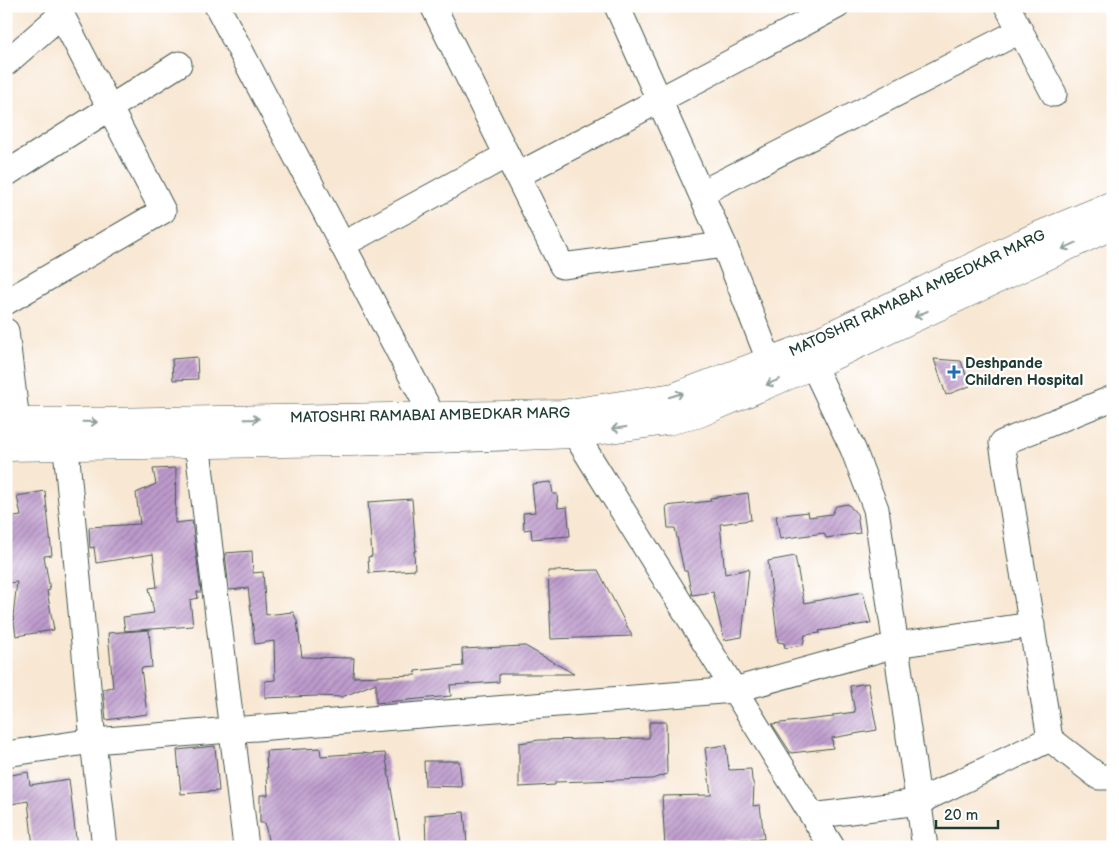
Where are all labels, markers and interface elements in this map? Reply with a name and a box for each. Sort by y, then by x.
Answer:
street label: MATOSHRI RAMABAI AMBEDKAR MARG [786,226,1048,361]
one-way arrow [1061,241,1076,251]
one-way arrow [914,310,929,320]
place label: Deshpande Children Hospital [965,354,1083,390]
marker: Deshpande Children Hospital [947,365,961,379]
one-way arrow [766,377,781,387]
one-way arrow [667,390,683,400]
street label: MATOSHRI RAMABAI AMBEDKAR MARG [290,404,570,427]
one-way arrow [244,414,260,424]
one-way arrow [82,417,98,427]
one-way arrow [611,423,627,433]
scale bar [936,798,999,830]
text: 20 m [944,806,978,825]

